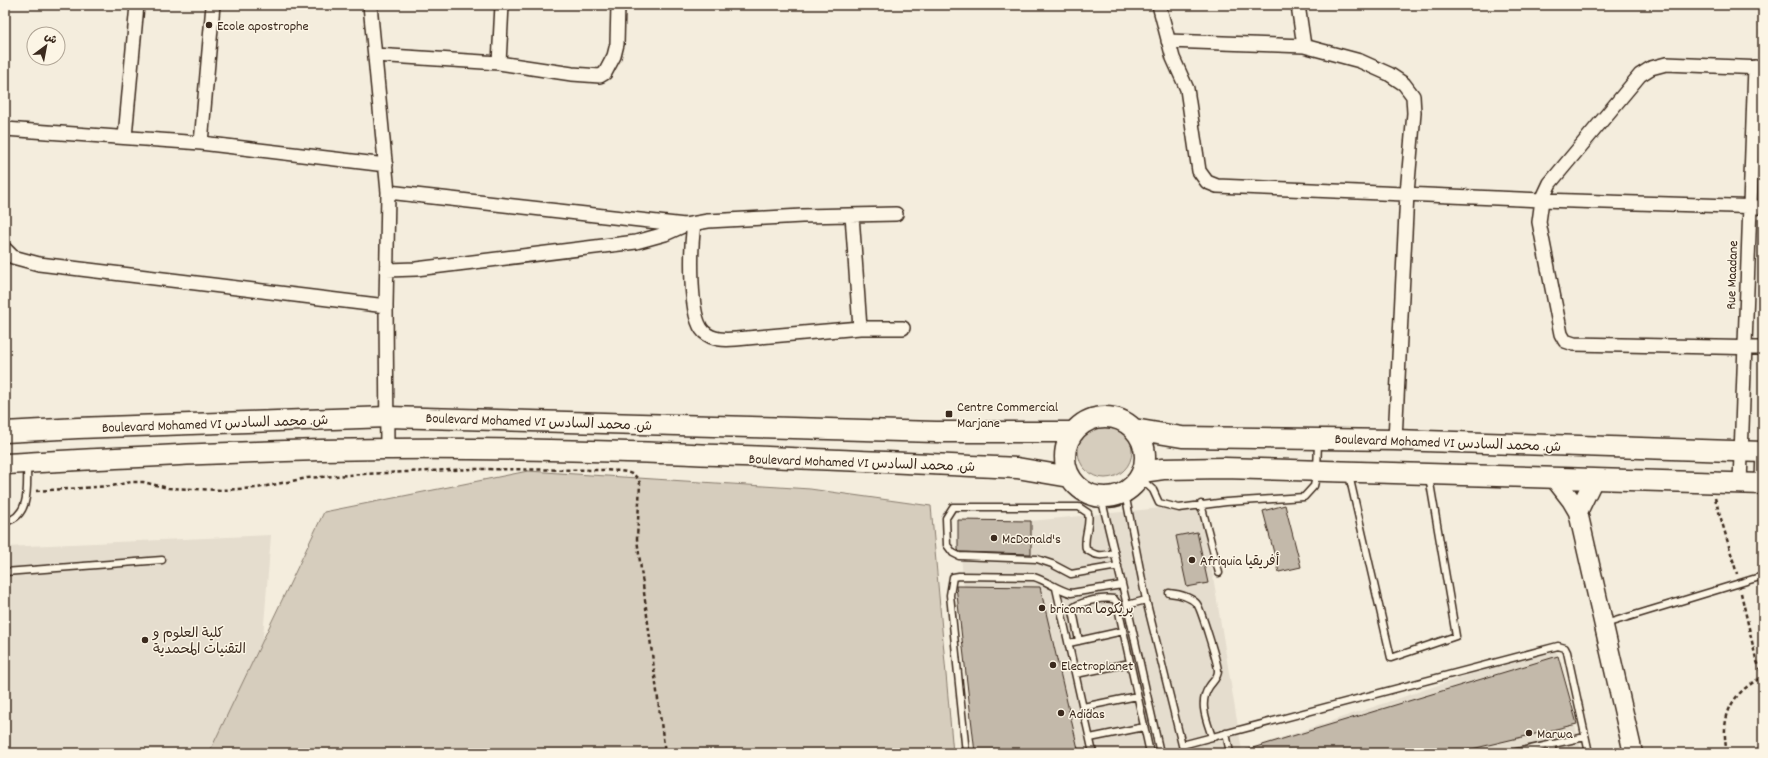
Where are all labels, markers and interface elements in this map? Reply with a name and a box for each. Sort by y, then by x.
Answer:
place label: Ecole apostrophe [217,17,309,37]
marker: Ecole apostrophe [204,20,214,30]
north arrow [26,26,66,66]
text: ش [41,29,60,49]
street label: Rue Maadane [1722,240,1744,310]
place label: Centre Commercial Marjane [957,398,1059,434]
street label: Boulevard Mohamed VI ش. محمد السادس [425,409,653,437]
marker: Centre Commercial Marjane [944,409,954,419]
street label: Boulevard Mohamed VI ش. محمد السادس [101,411,329,439]
street label: Boulevard Mohamed VI ش. محمد السادس [1334,430,1562,458]
street label: Boulevard Mohamed VI ش. محمد السادس [748,450,976,478]
place label: McDonald's [1002,530,1061,550]
marker: McDonald's [989,533,999,543]
place label: Afriquia أفريقيا [1200,552,1280,572]
marker: Afriquia أفريقيا [1187,555,1197,565]
place label: bricoma بريكوما [1050,600,1134,620]
marker: bricoma بريكوما [1037,603,1047,613]
place label: كلية العلوم و التقنيات المحمدية [152,624,246,660]
marker: كلية العلوم و التقنيات المحمدية [140,635,150,645]
place label: Electroplanet [1061,657,1133,677]
marker: Electroplanet [1048,660,1058,670]
place label: Adidas [1069,705,1105,725]
marker: Adidas [1056,708,1066,718]
place label: Marwa [1537,725,1573,745]
marker: Marwa [1524,728,1534,738]

